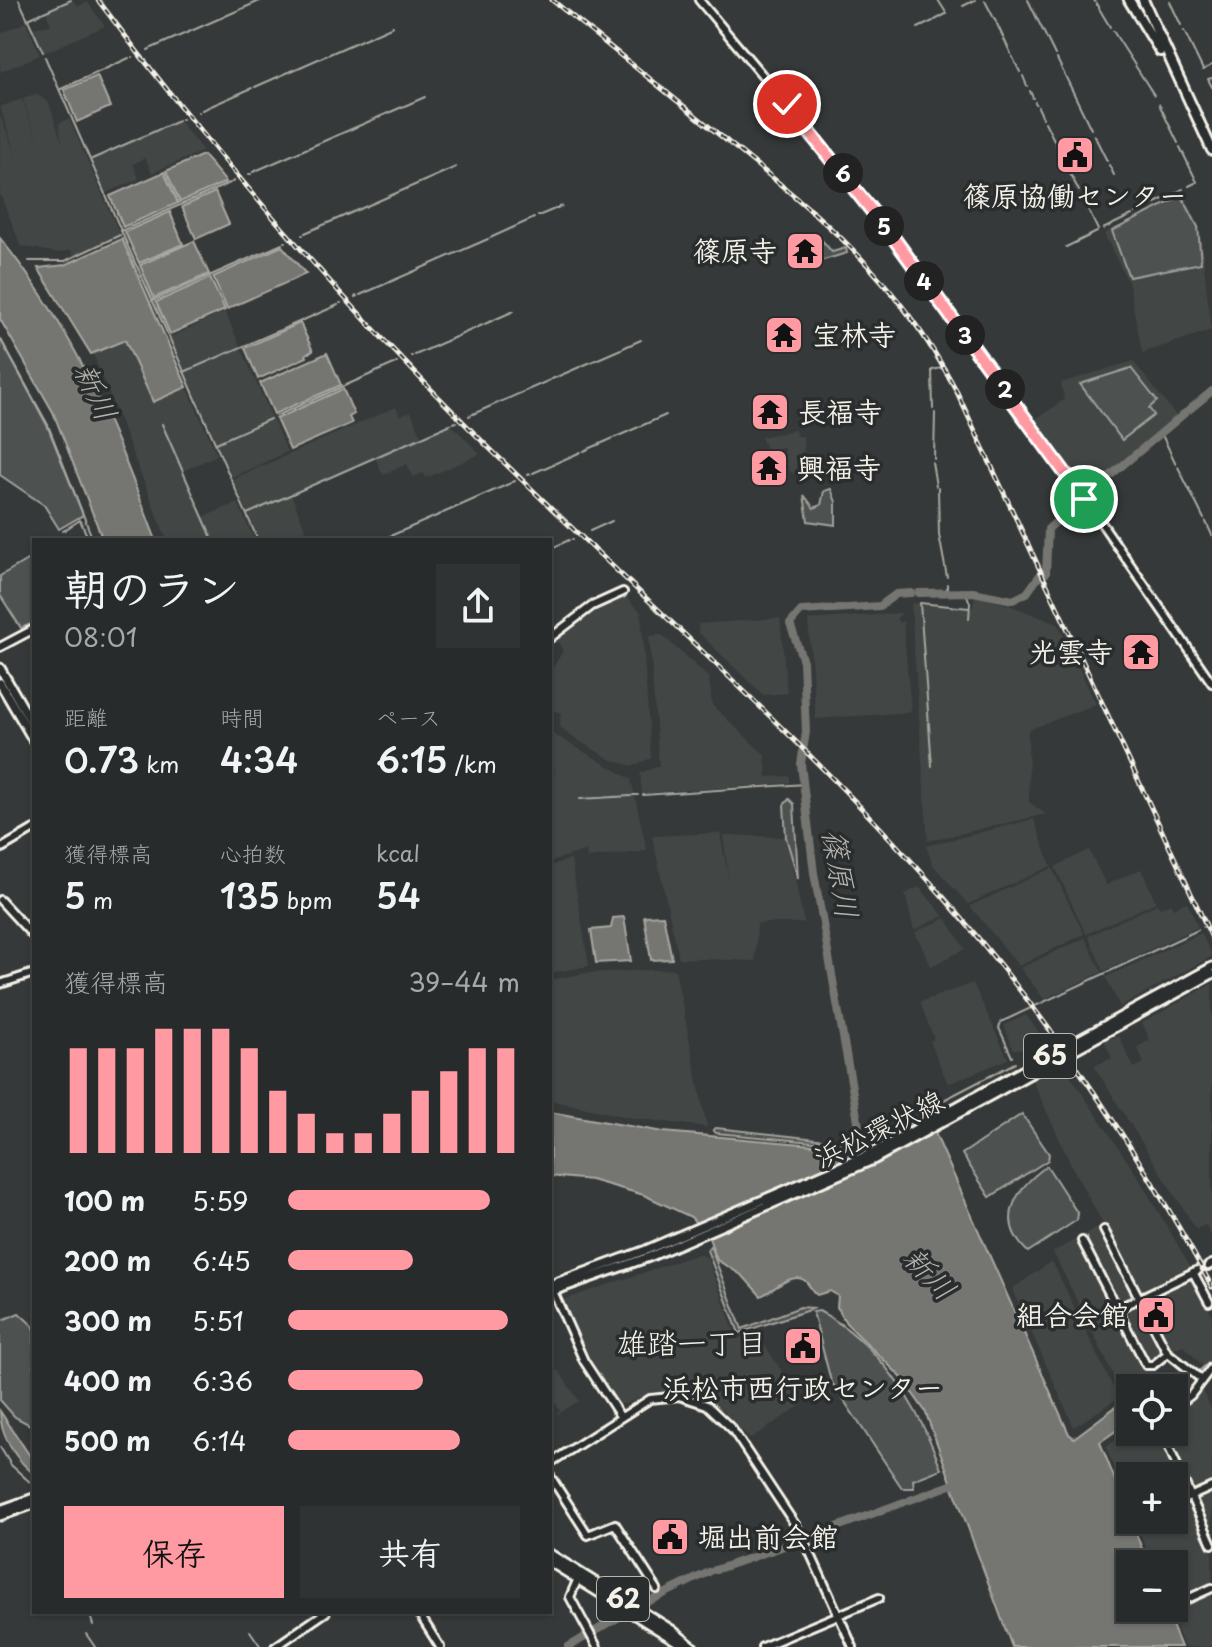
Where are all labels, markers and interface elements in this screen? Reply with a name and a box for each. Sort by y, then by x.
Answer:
pin [753,70,821,138]
icon: check [765,82,809,126]
public building icon: 篠原協働センター [1054,134,1096,176]
pin: 6 [823,153,863,193]
text: 6 [835,156,851,189]
place label: 篠原協働センター [963,173,1187,216]
pin: 5 [864,206,904,246]
text: 5 [877,209,891,242]
place label: 篠原寺 [693,228,777,271]
temple icon: 篠原寺 [784,230,826,272]
pin: 4 [904,261,944,301]
text: 4 [917,264,931,297]
place label: 宝林寺 [812,312,896,355]
temple icon: 宝林寺 [763,314,805,356]
pin: 3 [945,315,985,355]
text: 3 [958,318,972,351]
water label: 新川 [64,354,130,428]
pin: 2 [985,369,1025,409]
text: 2 [997,372,1013,405]
place label: 長福寺 [798,389,882,432]
temple icon: 長福寺 [749,391,791,433]
place label: 興福寺 [797,445,881,488]
temple icon: 興福寺 [748,447,790,489]
pin [1050,465,1118,533]
icon: arrive [1062,477,1106,521]
text: 朝のラン [64,554,240,620]
button: share [436,564,520,648]
text: 08:01 [64,617,137,656]
place label: 光雲寺 [1029,629,1113,672]
temple icon: 光雲寺 [1120,631,1162,673]
text: 距離 [64,700,108,733]
text: 時間 [220,700,264,733]
text: ペース [376,700,441,733]
text: 0.73 [64,733,139,785]
text: 4:34 [220,733,298,785]
text: 6:15 [376,733,448,785]
text: km [139,747,179,780]
text: /km [448,747,497,780]
water label: 篠原川 [813,826,872,922]
text: 獲得標高 [64,836,152,869]
text: 心拍数 [220,836,286,869]
text: kcal [376,836,420,869]
text: 5 [64,869,86,921]
text: 135 [220,869,280,921]
text: 54 [376,869,421,921]
text: m [86,883,113,916]
text: bpm [280,883,332,916]
text: 獲得標高 [64,962,168,1001]
text: 39–44 m [408,962,520,1001]
road number: 65 [1024,1034,1076,1078]
street label: 浜松環状線 [806,1078,951,1178]
text: 100 m [64,1181,145,1220]
text: 5:59 [192,1181,249,1220]
water label: 新川 [894,1235,968,1309]
text: 200 m [64,1241,151,1280]
text: 6:45 [192,1241,251,1280]
place label: 組合会館 [1016,1292,1128,1335]
public building icon: 組合会館 [1135,1294,1177,1336]
text: 300 m [64,1301,152,1340]
text: 5:51 [192,1301,244,1340]
district label: 雄踏一丁目 [617,1319,767,1364]
public building icon: 浜松市西行政センター [782,1325,824,1367]
text: 400 m [64,1361,152,1400]
text: 6:36 [192,1361,253,1400]
place label: 浜松市西行政センター [663,1365,943,1408]
map controls [1116,1374,1188,1622]
button: locate [1116,1374,1188,1446]
text: 500 m [64,1421,150,1460]
text: 6:14 [192,1421,247,1460]
button: + [1116,1462,1188,1534]
button: 保存 [64,1506,284,1598]
button: 共有 [300,1506,520,1598]
place label: 堀出前会館 [698,1514,838,1557]
public building icon: 堀出前会館 [649,1516,691,1558]
button: − [1116,1550,1188,1622]
road number: 62 [597,1577,649,1621]

